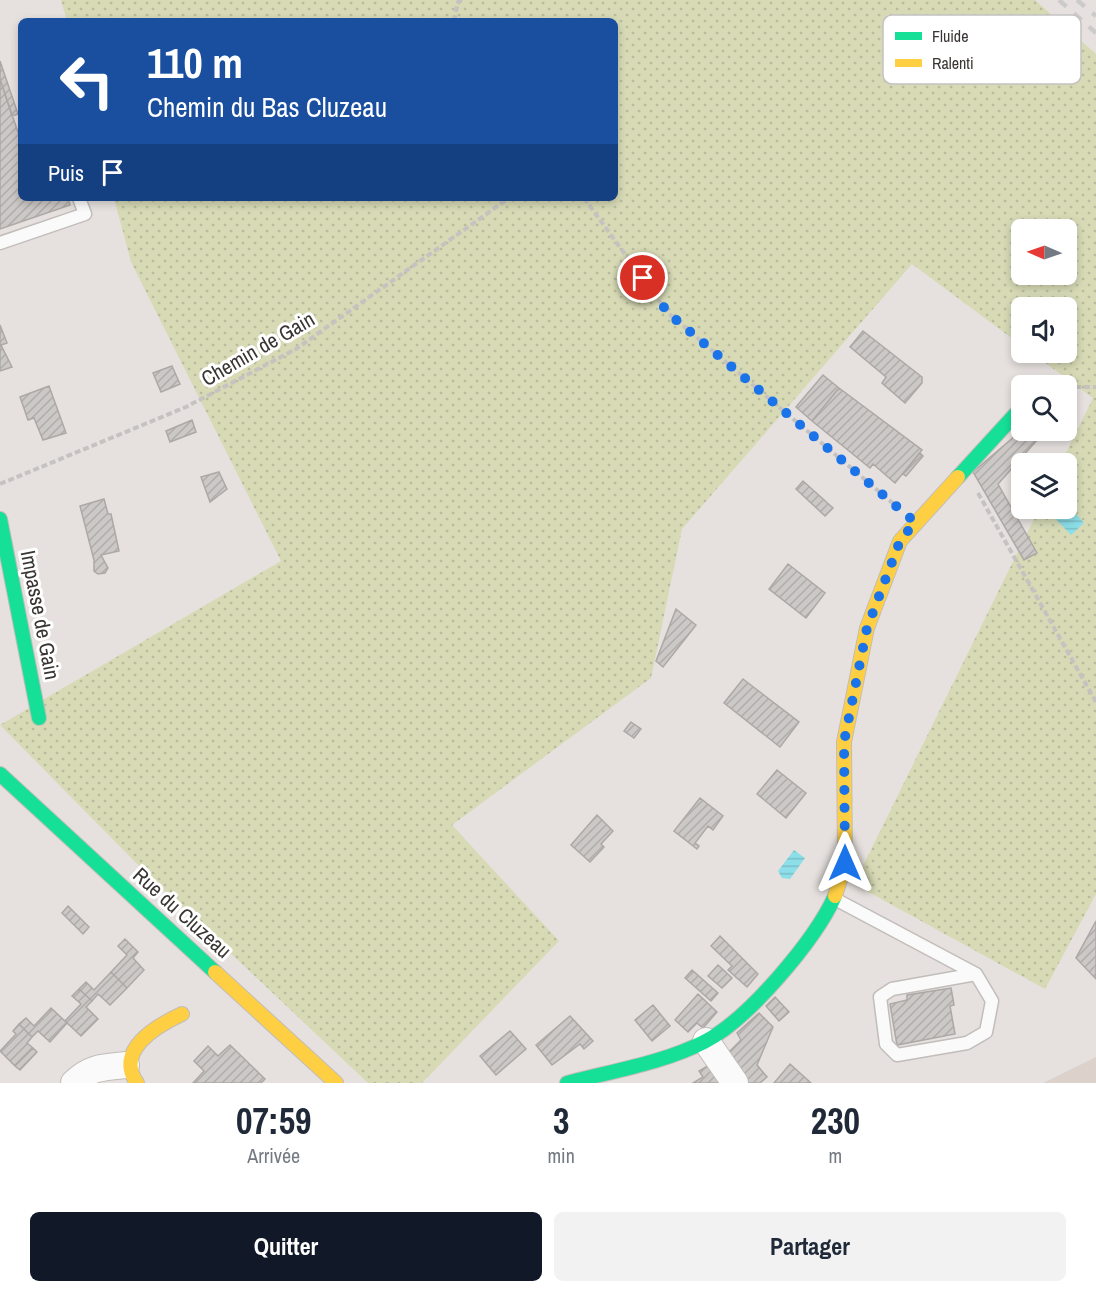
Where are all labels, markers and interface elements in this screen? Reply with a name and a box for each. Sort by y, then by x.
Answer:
legend [883,15,1081,84]
text: Fluide [932,25,968,47]
text: 110 m [147,35,243,91]
icon: left [48,42,126,120]
text: Ralenti [932,52,974,74]
text: Chemin du Bas Cluzeau [147,89,387,125]
icon: arrive [96,156,129,189]
text: Puis [48,158,84,188]
north arrow [1011,219,1077,285]
map controls [1011,219,1077,519]
pin [617,252,668,303]
icon: arrive [626,261,659,294]
button: sound [1011,297,1077,363]
street label: Chemin de Gain [196,304,320,393]
button: search [1011,375,1077,441]
button: layers [1011,453,1077,519]
street label: Impasse de Gain [14,548,67,682]
position arrow [813,831,877,895]
street label: Rue du Cluzeau [127,861,238,965]
text: 07:59 [236,1097,311,1145]
text: 3 [553,1097,569,1145]
text: 230 [811,1097,860,1145]
text: Arrivée [247,1142,300,1169]
text: min [547,1142,575,1169]
text: m [829,1142,842,1169]
button: Quitter [30,1212,542,1281]
button: Partager [554,1212,1066,1281]

